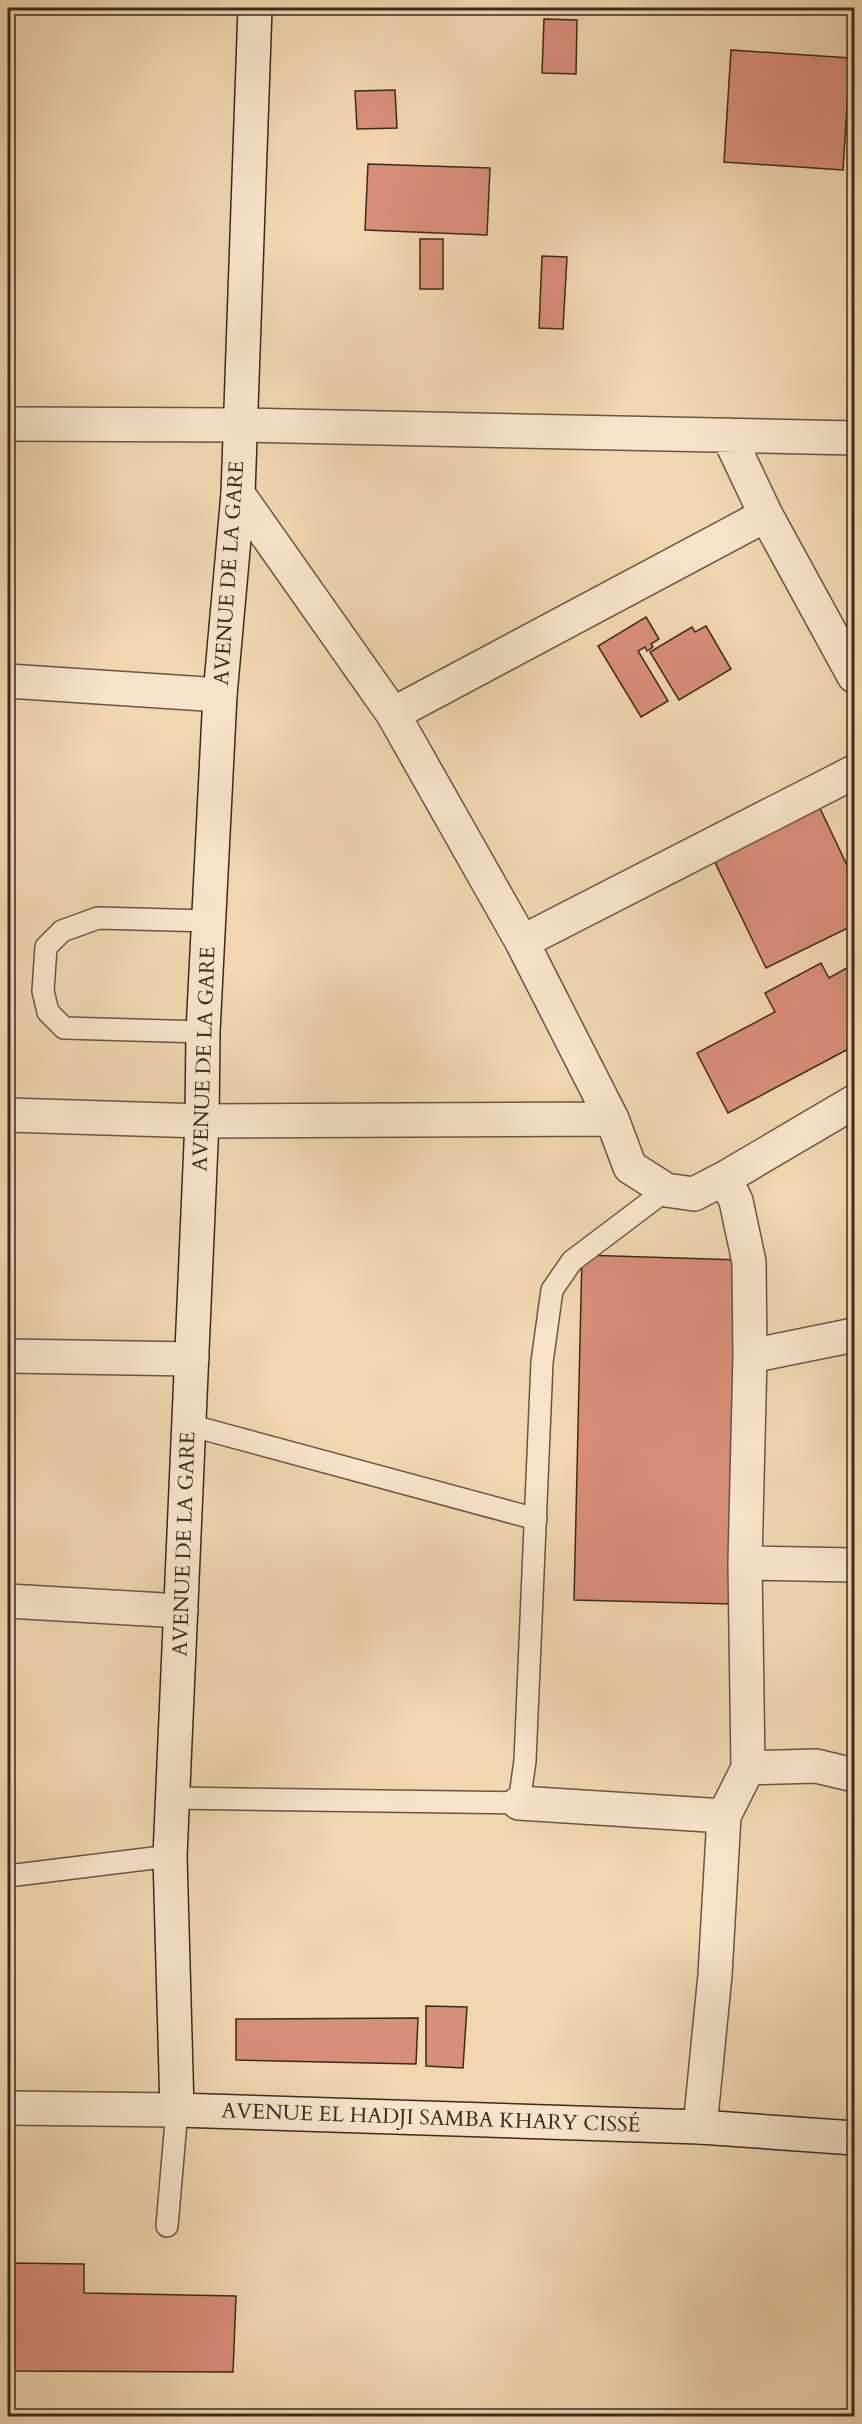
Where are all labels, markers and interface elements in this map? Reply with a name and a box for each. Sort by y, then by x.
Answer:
street label: AVENUE DE LA GARE [207,460,251,686]
street label: AVENUE DE LA GARE [186,946,222,1172]
street label: AVENUE DE LA GARE [166,1431,202,1657]
street label: AVENUE EL HADJI SAMBA KHARY CISSÉ [221,2096,641,2140]

